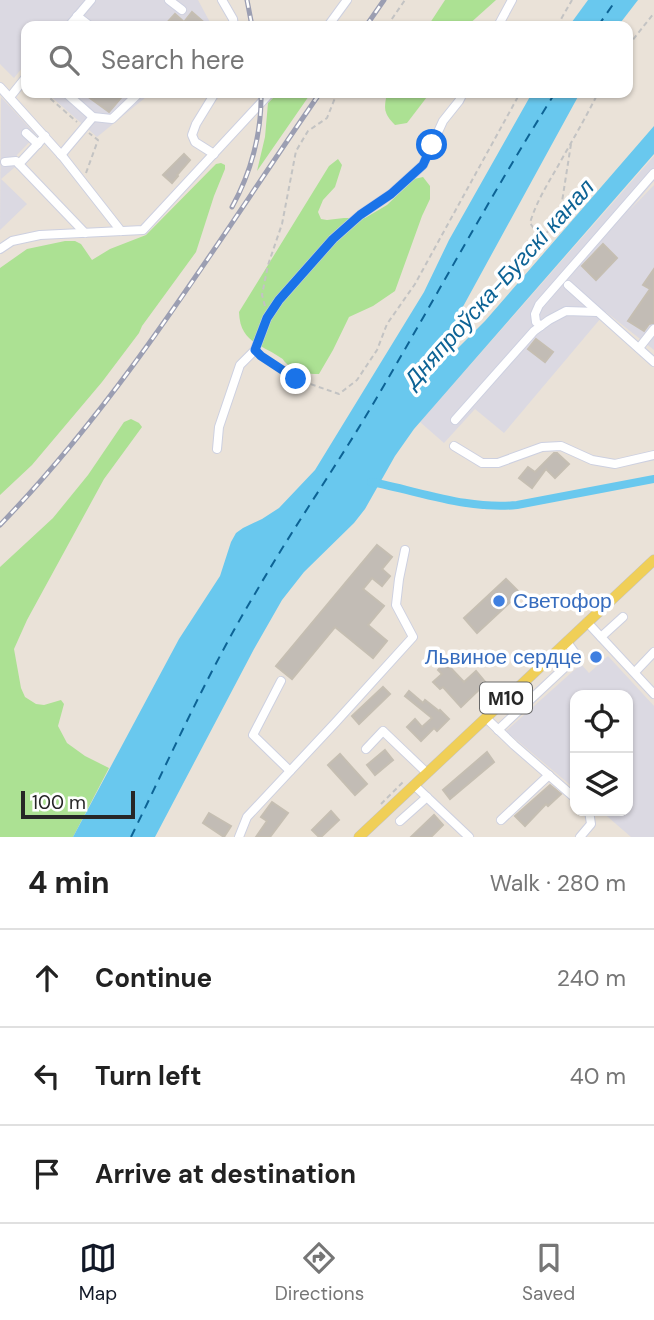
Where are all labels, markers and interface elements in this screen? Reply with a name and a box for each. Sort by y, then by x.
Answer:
search box [21,21,633,98]
icon: search [45,41,83,79]
text: Search here [101,43,244,77]
route start [416,129,447,160]
water label: Дняпроўска-Бугскі канал [395,172,601,396]
route end [280,363,311,394]
place label: Светофор [513,587,612,615]
marker: Светофор [491,593,507,609]
place label: Львиное сердце [425,643,582,671]
marker: Львиное сердце [588,649,604,665]
road number: М10 [480,682,532,713]
map controls [570,690,633,816]
button: locate [570,690,633,753]
button: layers [570,753,633,816]
scale bar [21,788,135,820]
text: 100 m [32,790,86,815]
text: 4 min [28,863,110,902]
text: Walk · 280 m [490,868,626,898]
icon: ahead [28,959,66,997]
text: Continue [95,961,212,995]
text: 240 m [557,963,626,993]
icon: left [28,1057,66,1095]
text: Turn left [95,1059,202,1093]
text: 40 m [570,1061,626,1091]
icon: arrive [28,1155,66,1193]
text: Arrive at destination [95,1157,356,1191]
tab: Map [79,1239,117,1306]
tab: Directions [275,1239,364,1306]
tab: Saved [522,1239,575,1306]

